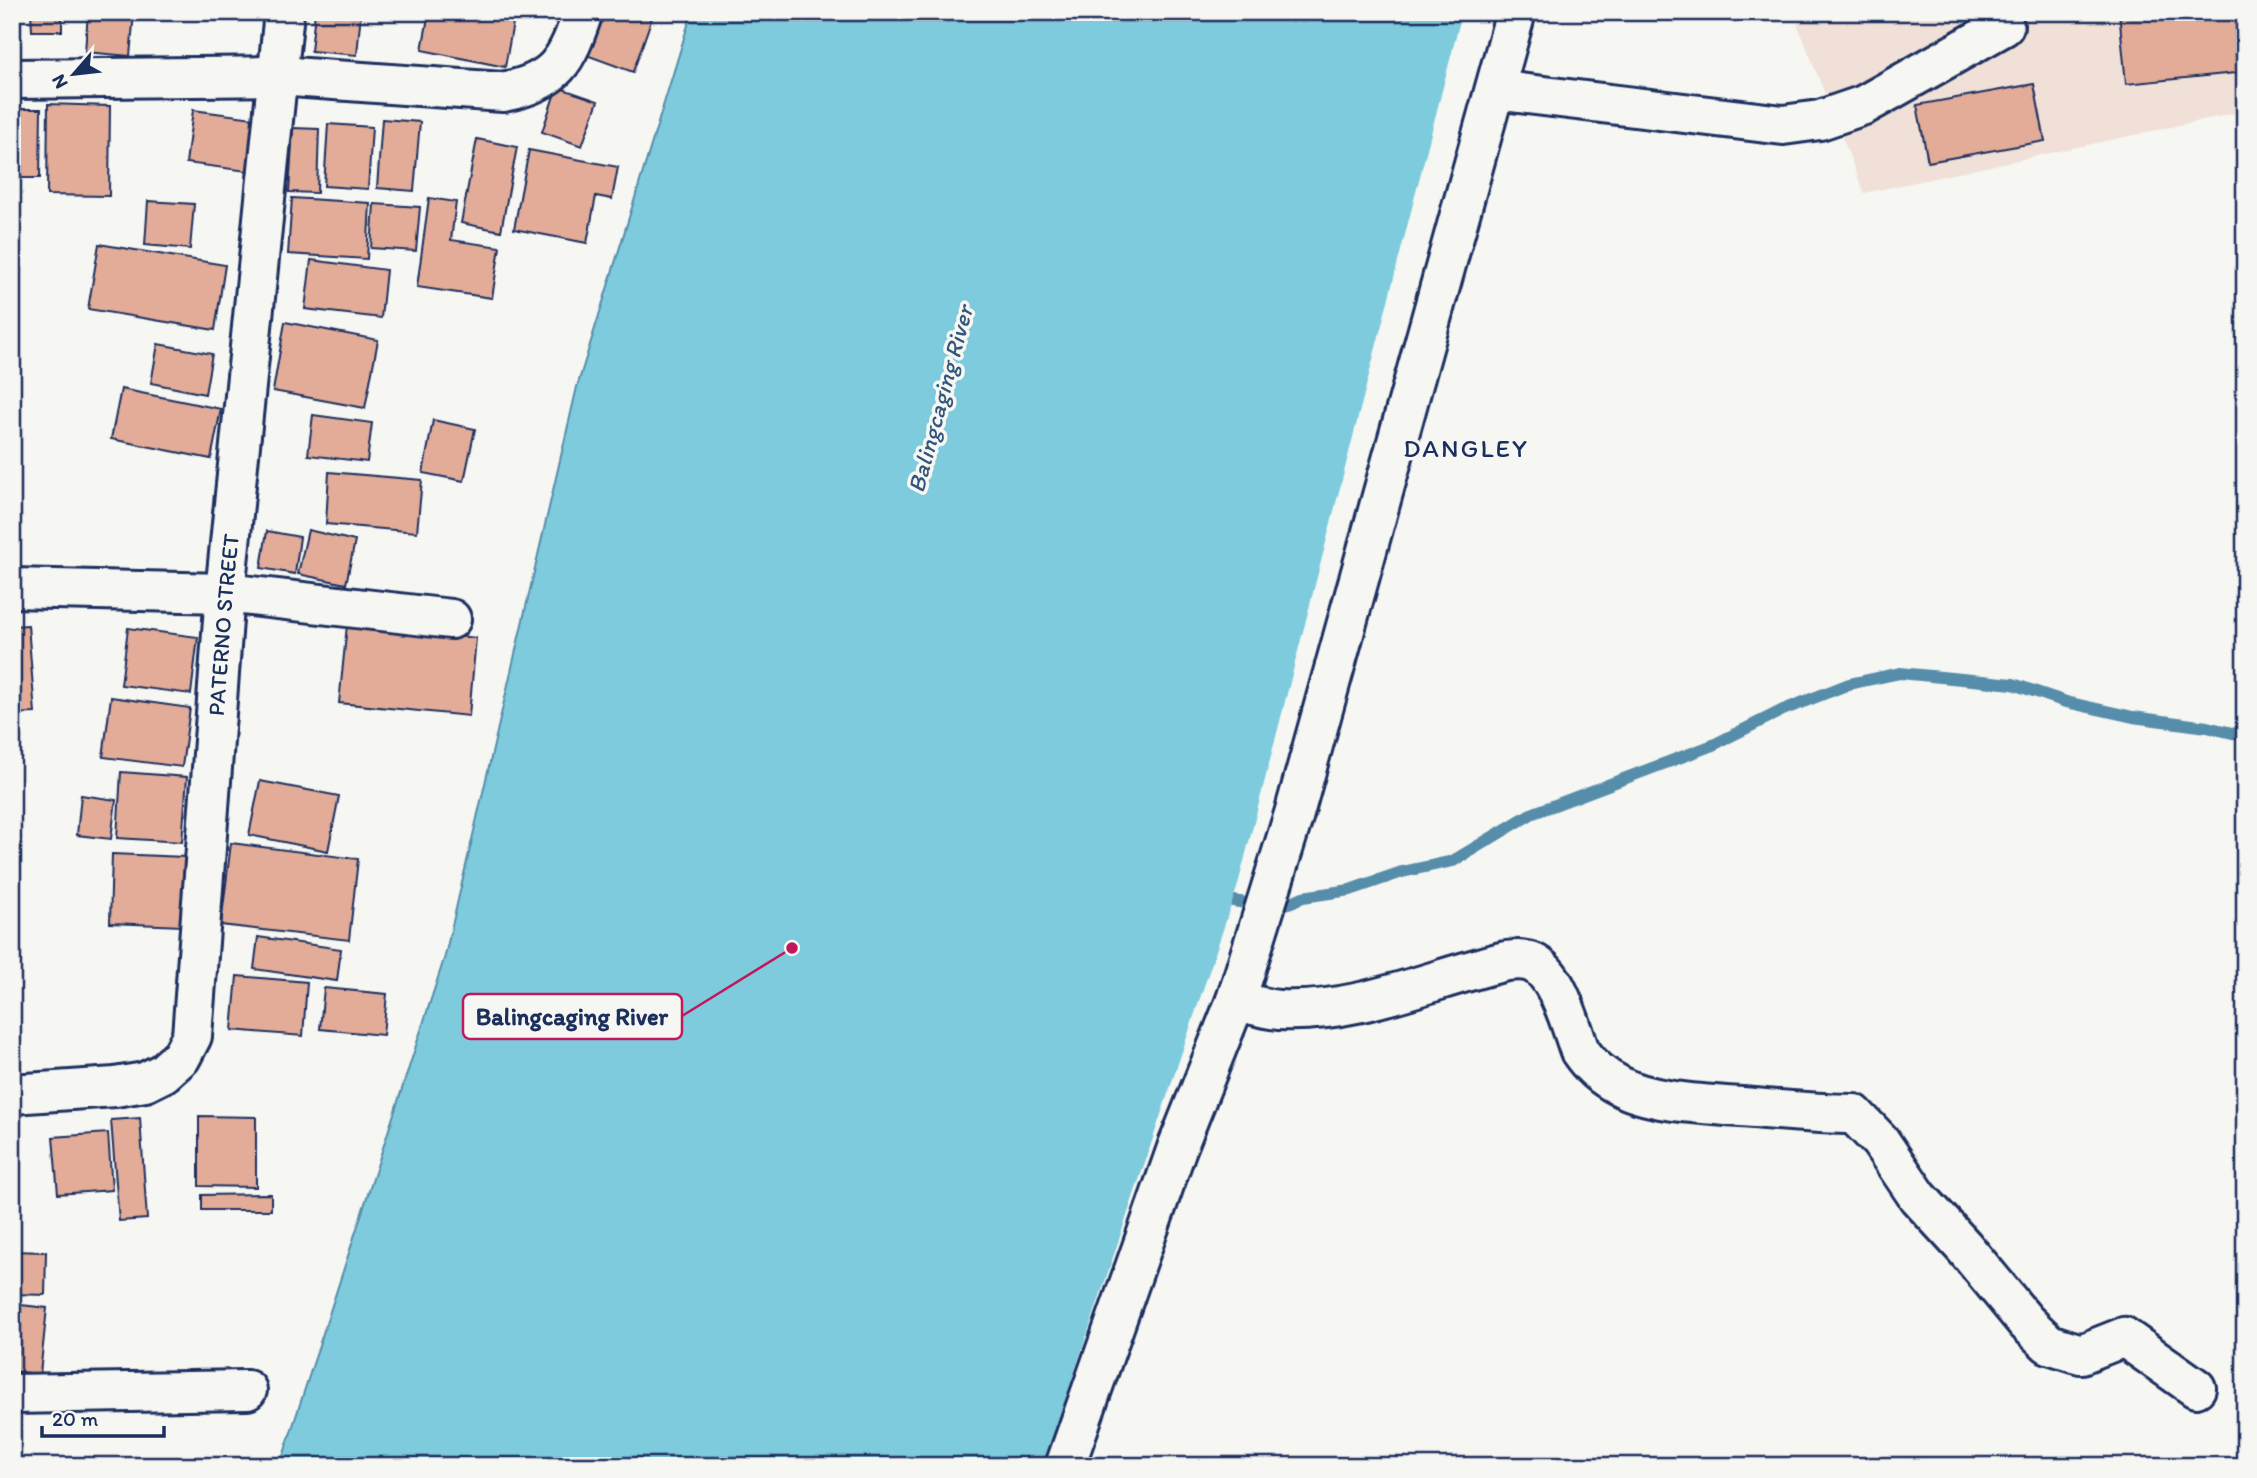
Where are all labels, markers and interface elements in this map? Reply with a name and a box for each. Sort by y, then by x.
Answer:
north arrow [38,38,108,108]
text: N [46,71,73,93]
water label: Balingcaging River [901,300,980,496]
district label: DANGLEY [1403,432,1529,464]
street label: PATERNO STREET [202,532,245,717]
callout: Balingcaging River [463,994,682,1039]
text: Balingcaging River [476,1002,669,1032]
scale bar [42,1394,164,1438]
text: 20 m [52,1406,99,1431]

